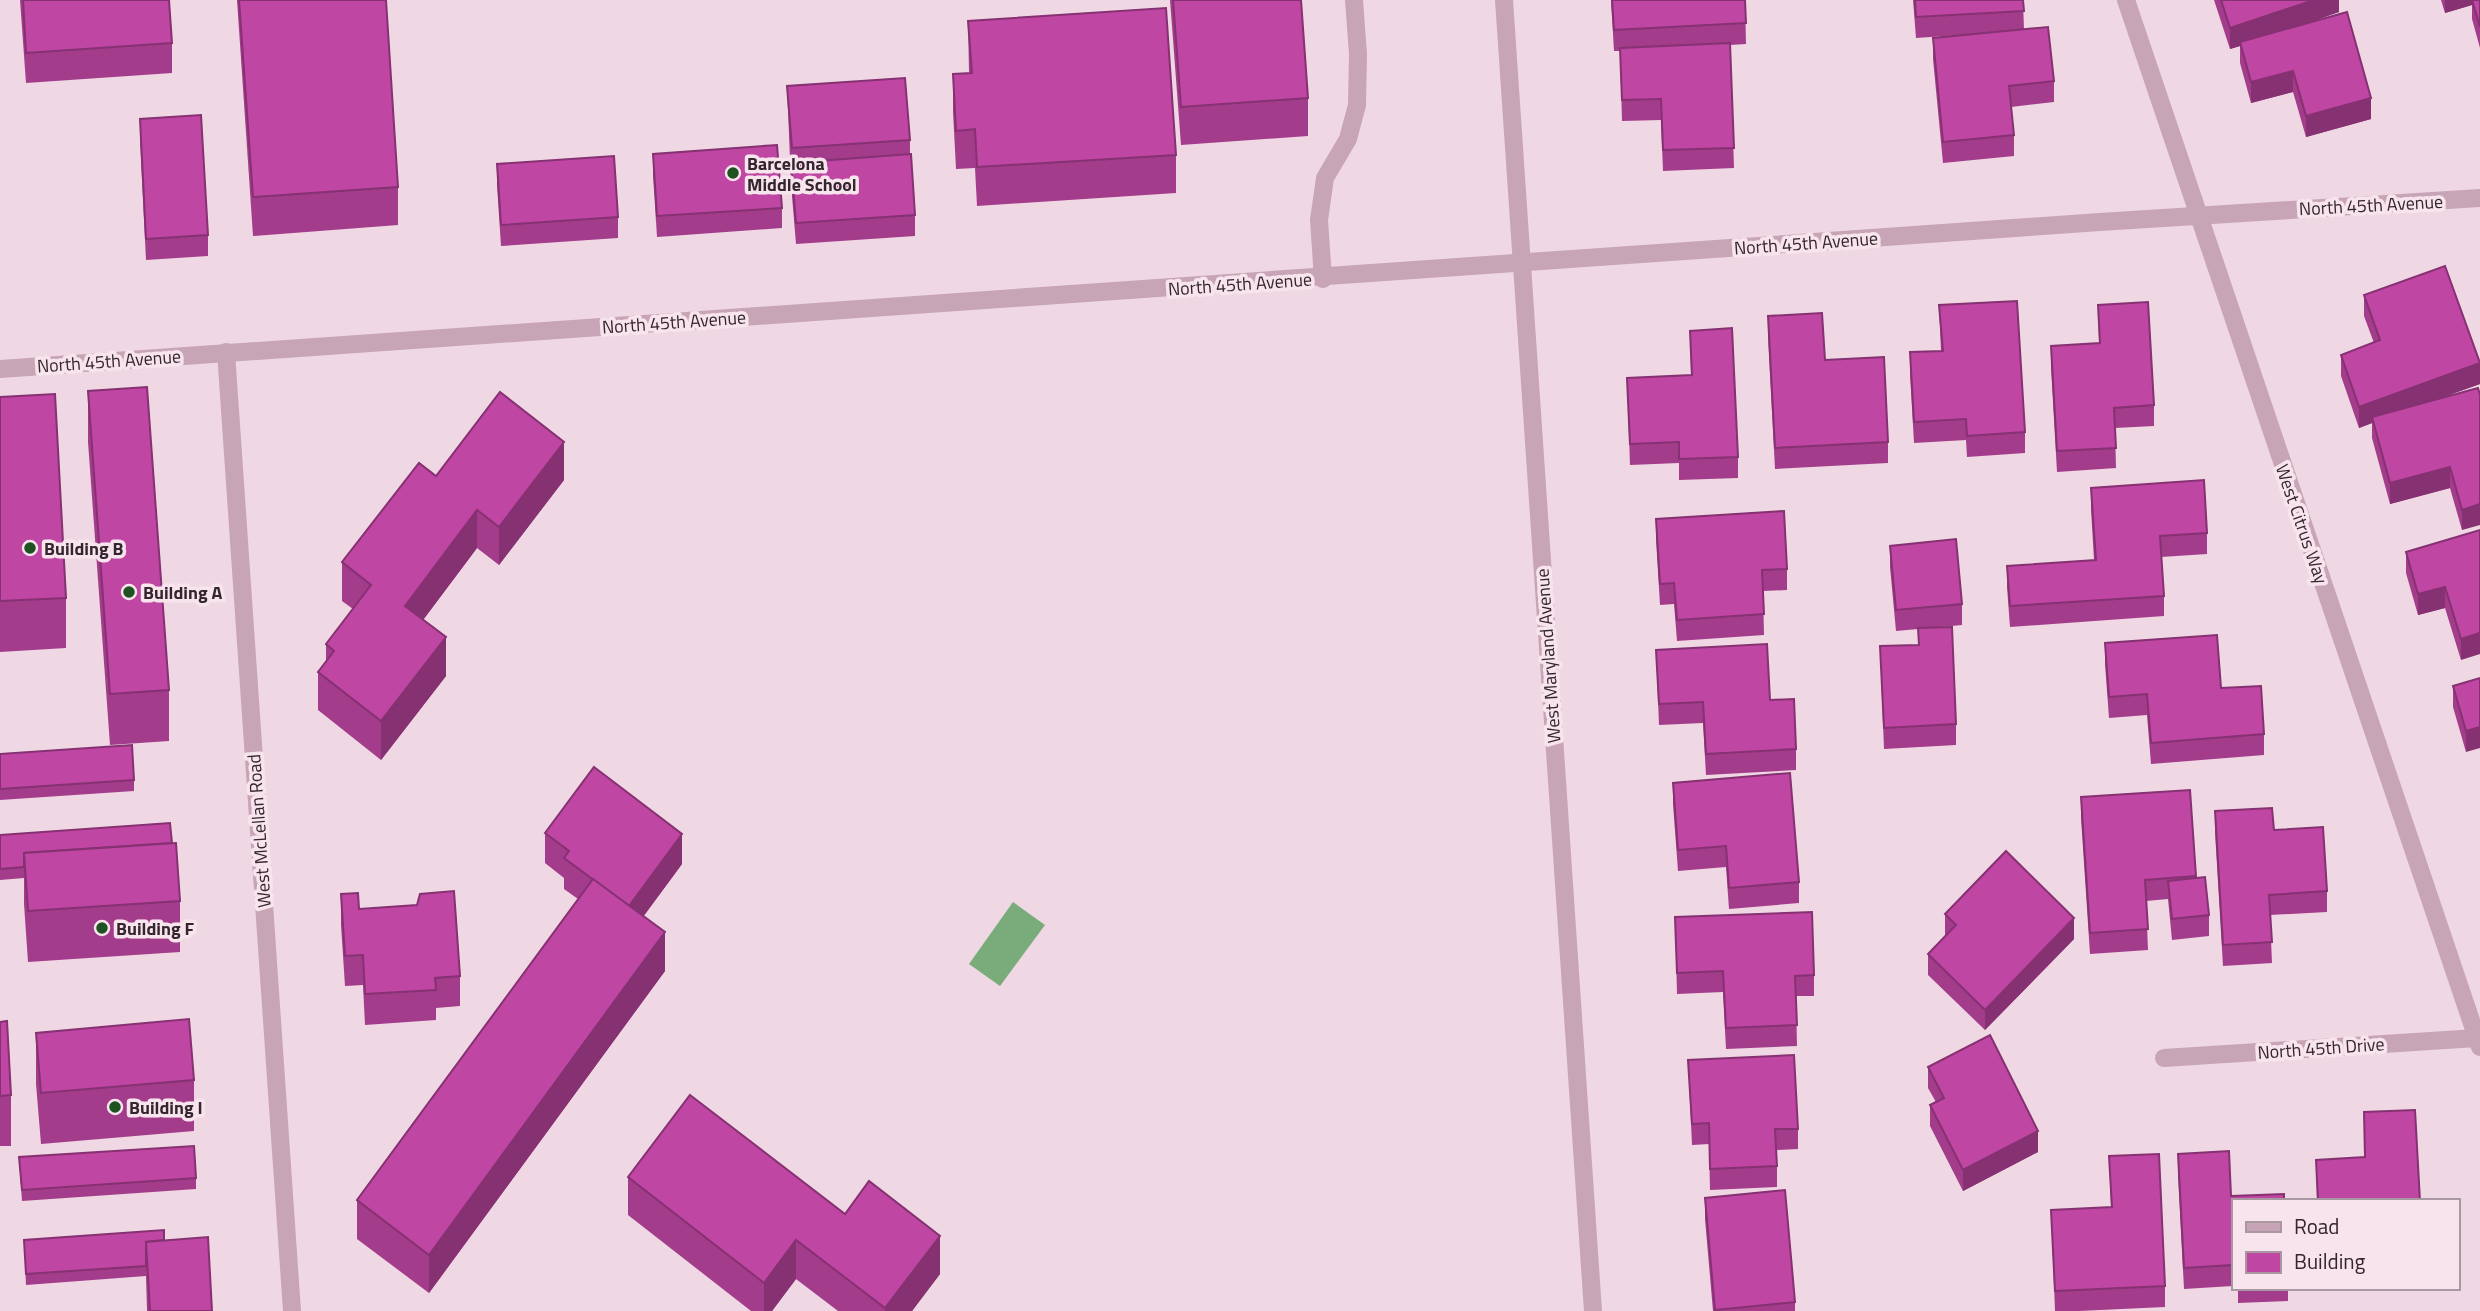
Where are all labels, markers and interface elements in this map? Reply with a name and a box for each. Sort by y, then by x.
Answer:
place label: Barcelona Middle School [747,150,857,198]
marker: Barcelona Middle School [725,165,741,181]
street label: North 45th Avenue [2298,188,2444,222]
street label: North 45th Avenue [1733,225,1879,261]
street label: North 45th Avenue [1167,266,1313,302]
street label: North 45th Avenue [601,304,747,340]
street label: North 45th Avenue [36,343,182,379]
street label: West Citrus Way [2269,461,2335,588]
place label: Building B [44,535,123,562]
marker: Building B [22,540,38,556]
street label: West Maryland Avenue [1528,568,1568,744]
place label: Building A [143,579,222,606]
marker: Building A [121,584,137,600]
street label: West McLellan Road [240,753,278,909]
place label: Building F [116,915,194,942]
marker: Building F [94,920,110,936]
street label: North 45th Drive [2257,1030,2385,1066]
place label: Building I [129,1094,203,1121]
marker: Building I [107,1099,123,1115]
legend [2232,1199,2459,1290]
text: Road [2294,1210,2339,1242]
text: Building [2294,1245,2366,1277]

